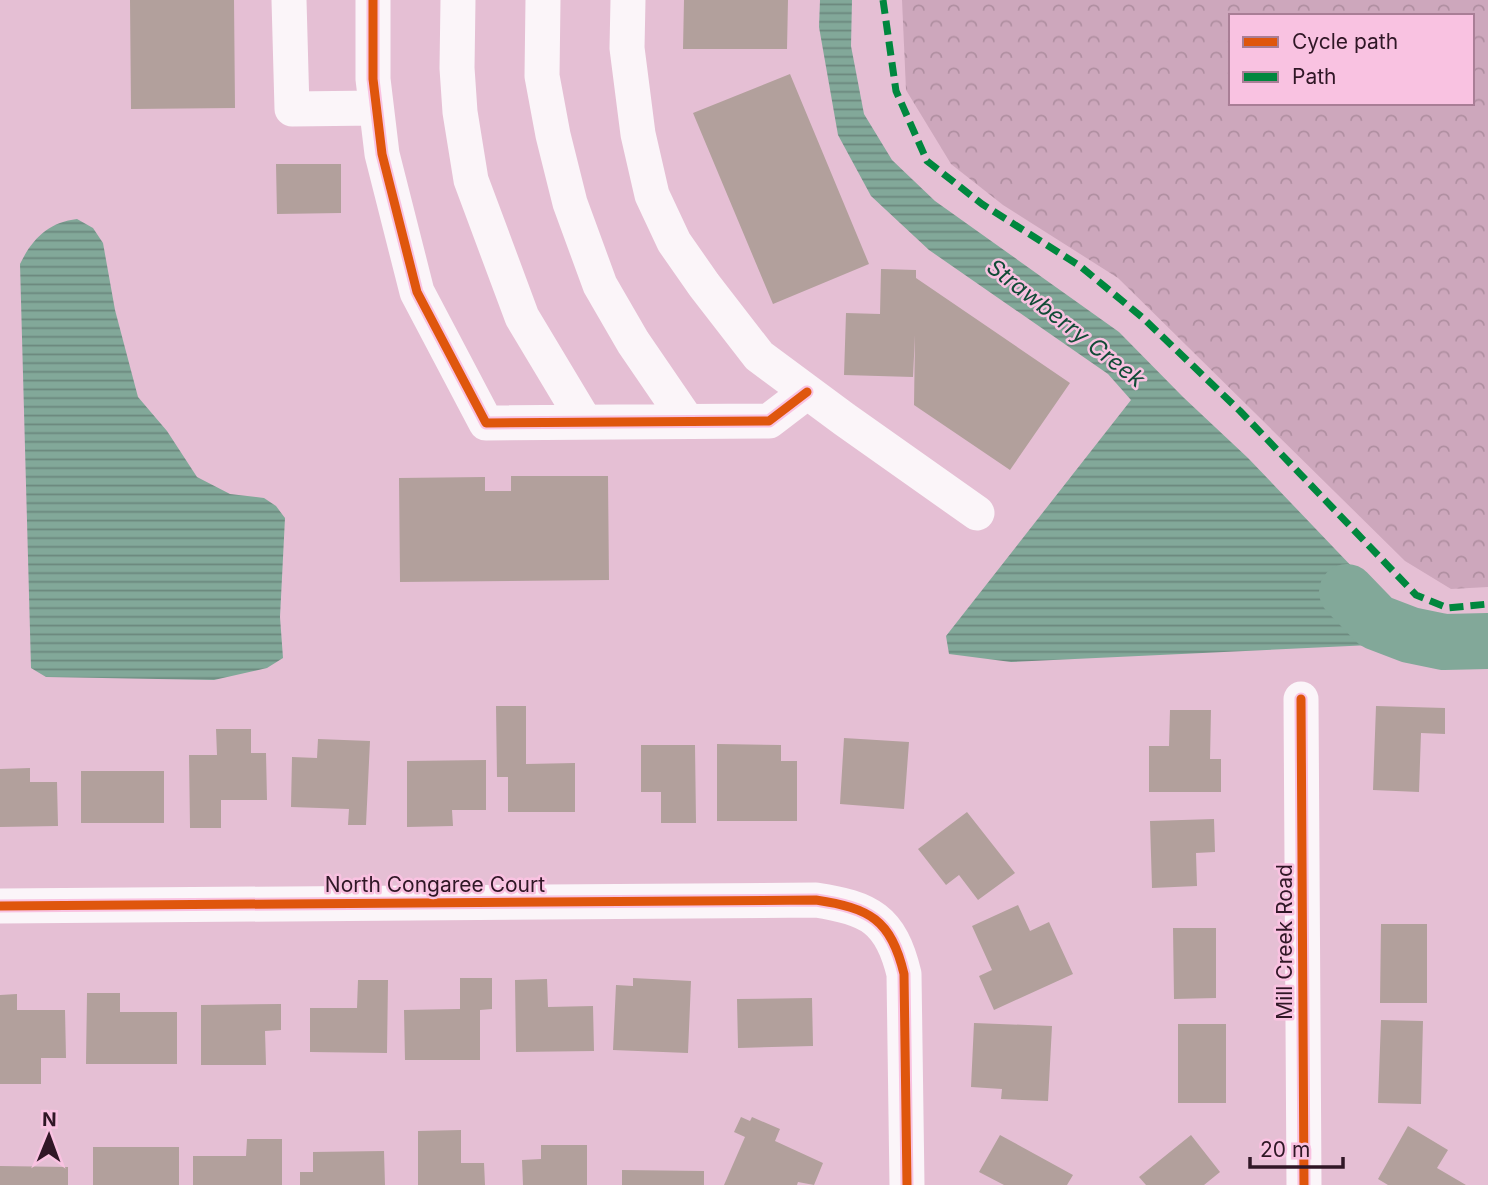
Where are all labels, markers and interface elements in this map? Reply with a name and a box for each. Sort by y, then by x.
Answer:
legend [1229,14,1474,105]
text: Cycle path [1292,29,1398,54]
text: Path [1292,64,1337,89]
water label: Strawberry Creek [982,253,1151,394]
street label: Mill Creek Road [1272,864,1297,1020]
street label: North Congaree Court [325,872,545,897]
north arrow [14,1101,84,1171]
text: N [42,1108,57,1131]
scale bar [1250,1126,1343,1170]
text: 20 m [1260,1137,1310,1162]

